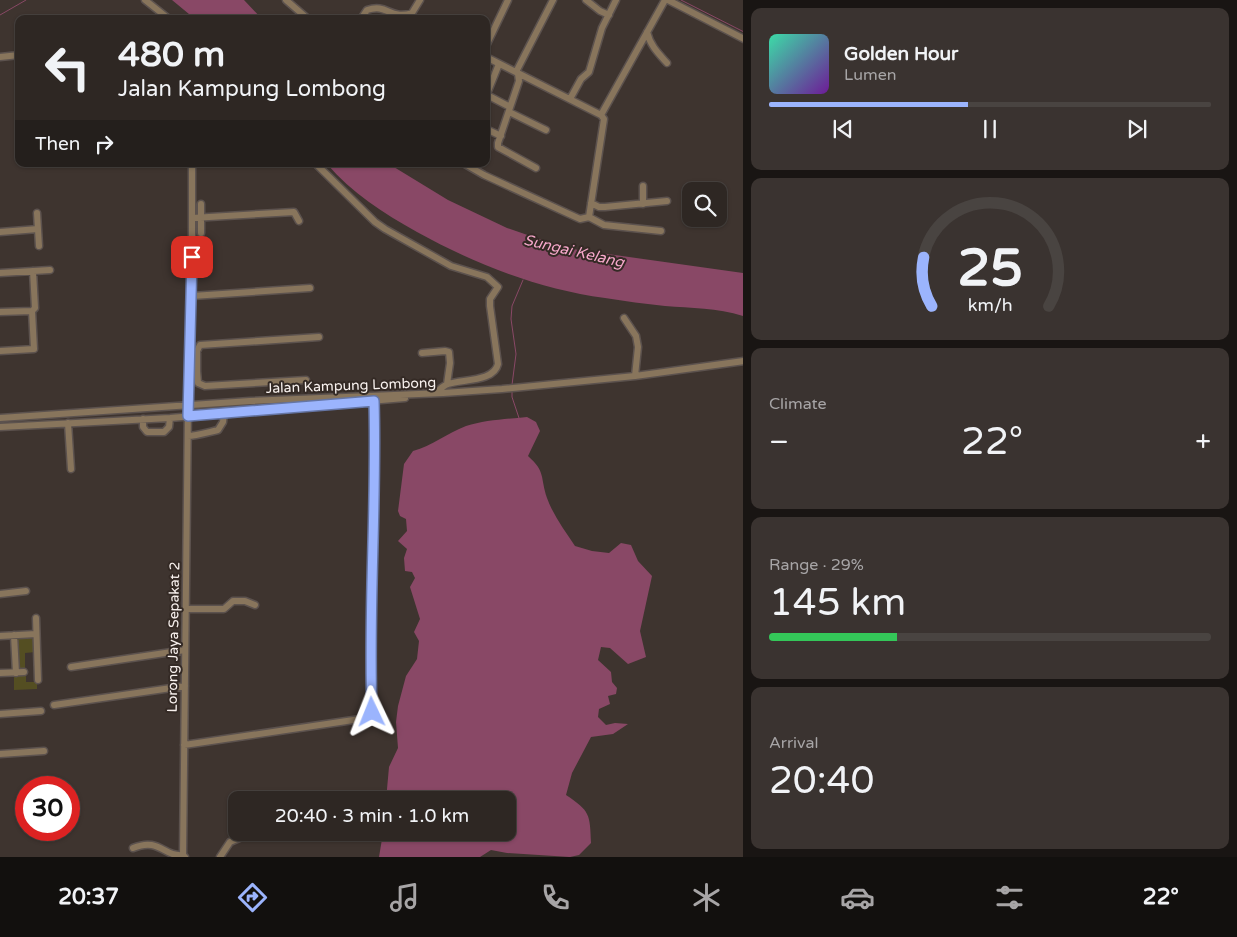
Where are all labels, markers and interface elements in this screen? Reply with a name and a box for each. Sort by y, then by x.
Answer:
text: 480 m [118,34,225,76]
icon: left [35,35,100,100]
text: Golden Hour [844,43,958,65]
text: Lumen [844,65,896,85]
text: Jalan Kampung Lombong [118,76,386,102]
icon: previous [829,115,857,143]
icon: pause [976,115,1004,143]
icon: next [1123,115,1151,143]
icon: right [90,130,118,158]
text: Then [35,133,80,155]
map controls [682,182,727,227]
button: search [682,182,727,227]
water label: Sungai Kelang [522,231,627,272]
pin [171,236,213,278]
text: 25 [957,237,1023,300]
icon: arrive [178,243,206,271]
text: km/h [968,295,1012,316]
street label: Jalan Kampung Lombong [266,374,437,397]
text: Climate [769,394,827,414]
text: 22° [961,419,1023,465]
text: − [769,425,789,459]
text: + [1195,425,1211,459]
text: Range · 29% [769,555,864,575]
street label: Lorong Jaya Sepakat 2 [164,562,183,712]
text: 145 km [769,580,906,626]
position arrow [345,685,397,737]
text: Arrival [769,733,818,753]
text: 20:40 [769,758,874,804]
speed limit sign: 30 [15,776,80,841]
text: 20:40 · 3 min · 1.0 km [275,805,469,827]
icon: directions [235,880,270,915]
icon: music [387,880,422,915]
icon: phone [538,880,573,915]
icon: climate [689,880,724,915]
icon: car [840,880,875,915]
icon: filters [992,880,1027,915]
text: 20:37 [58,884,119,910]
text: 22° [1143,884,1179,910]

